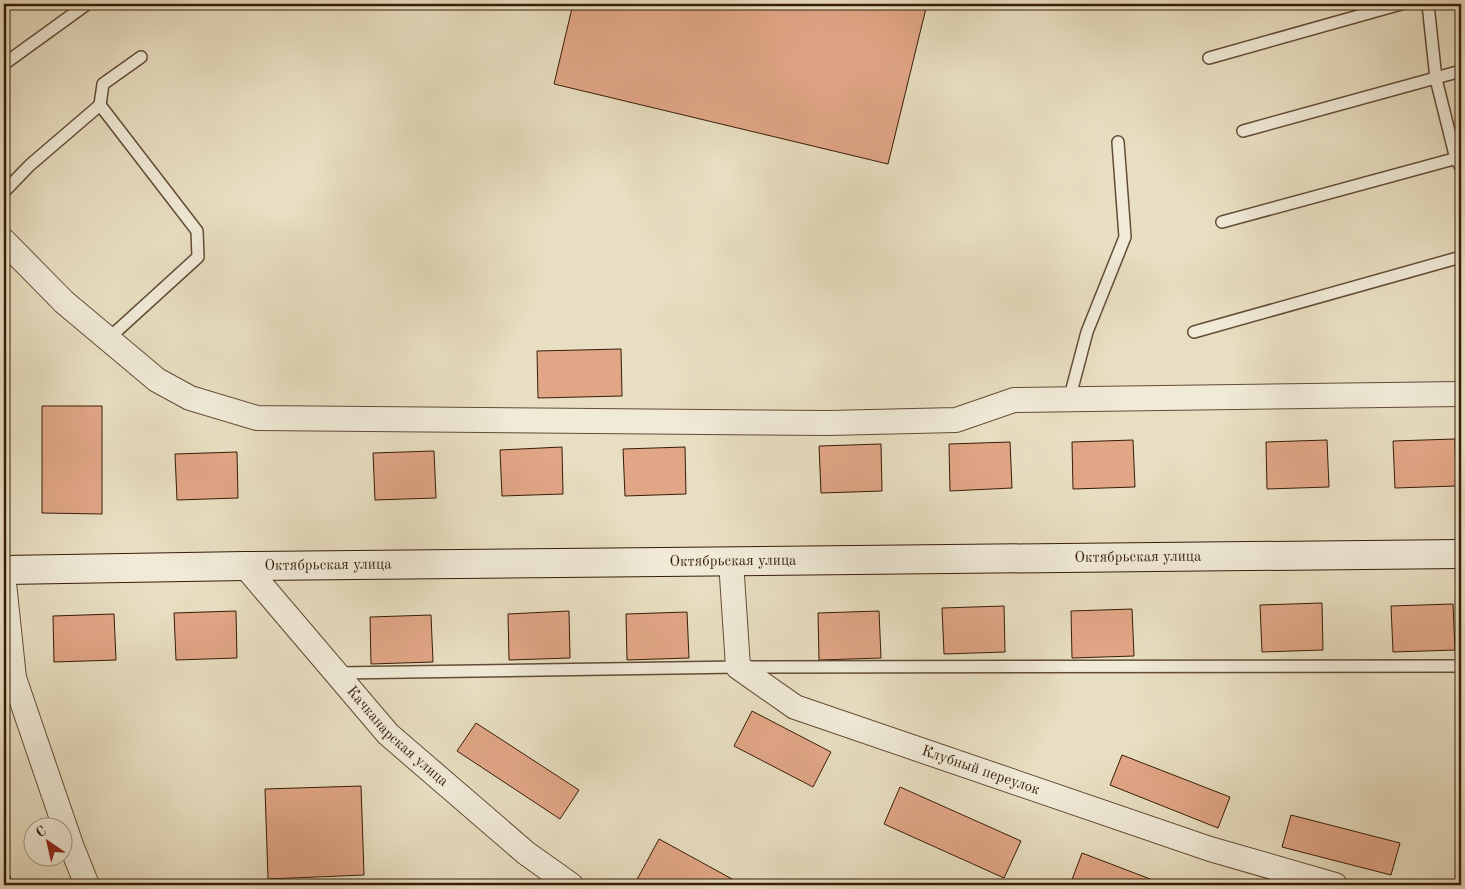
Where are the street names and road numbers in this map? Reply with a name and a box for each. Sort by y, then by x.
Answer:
street label: Октябрьская улица [1074,549,1202,565]
street label: Октябрьская улица [669,553,797,569]
street label: Октябрьская улица [264,557,392,573]
street label: Качканарская улица [344,684,451,790]
street label: Клубный переулок [920,743,1042,798]

